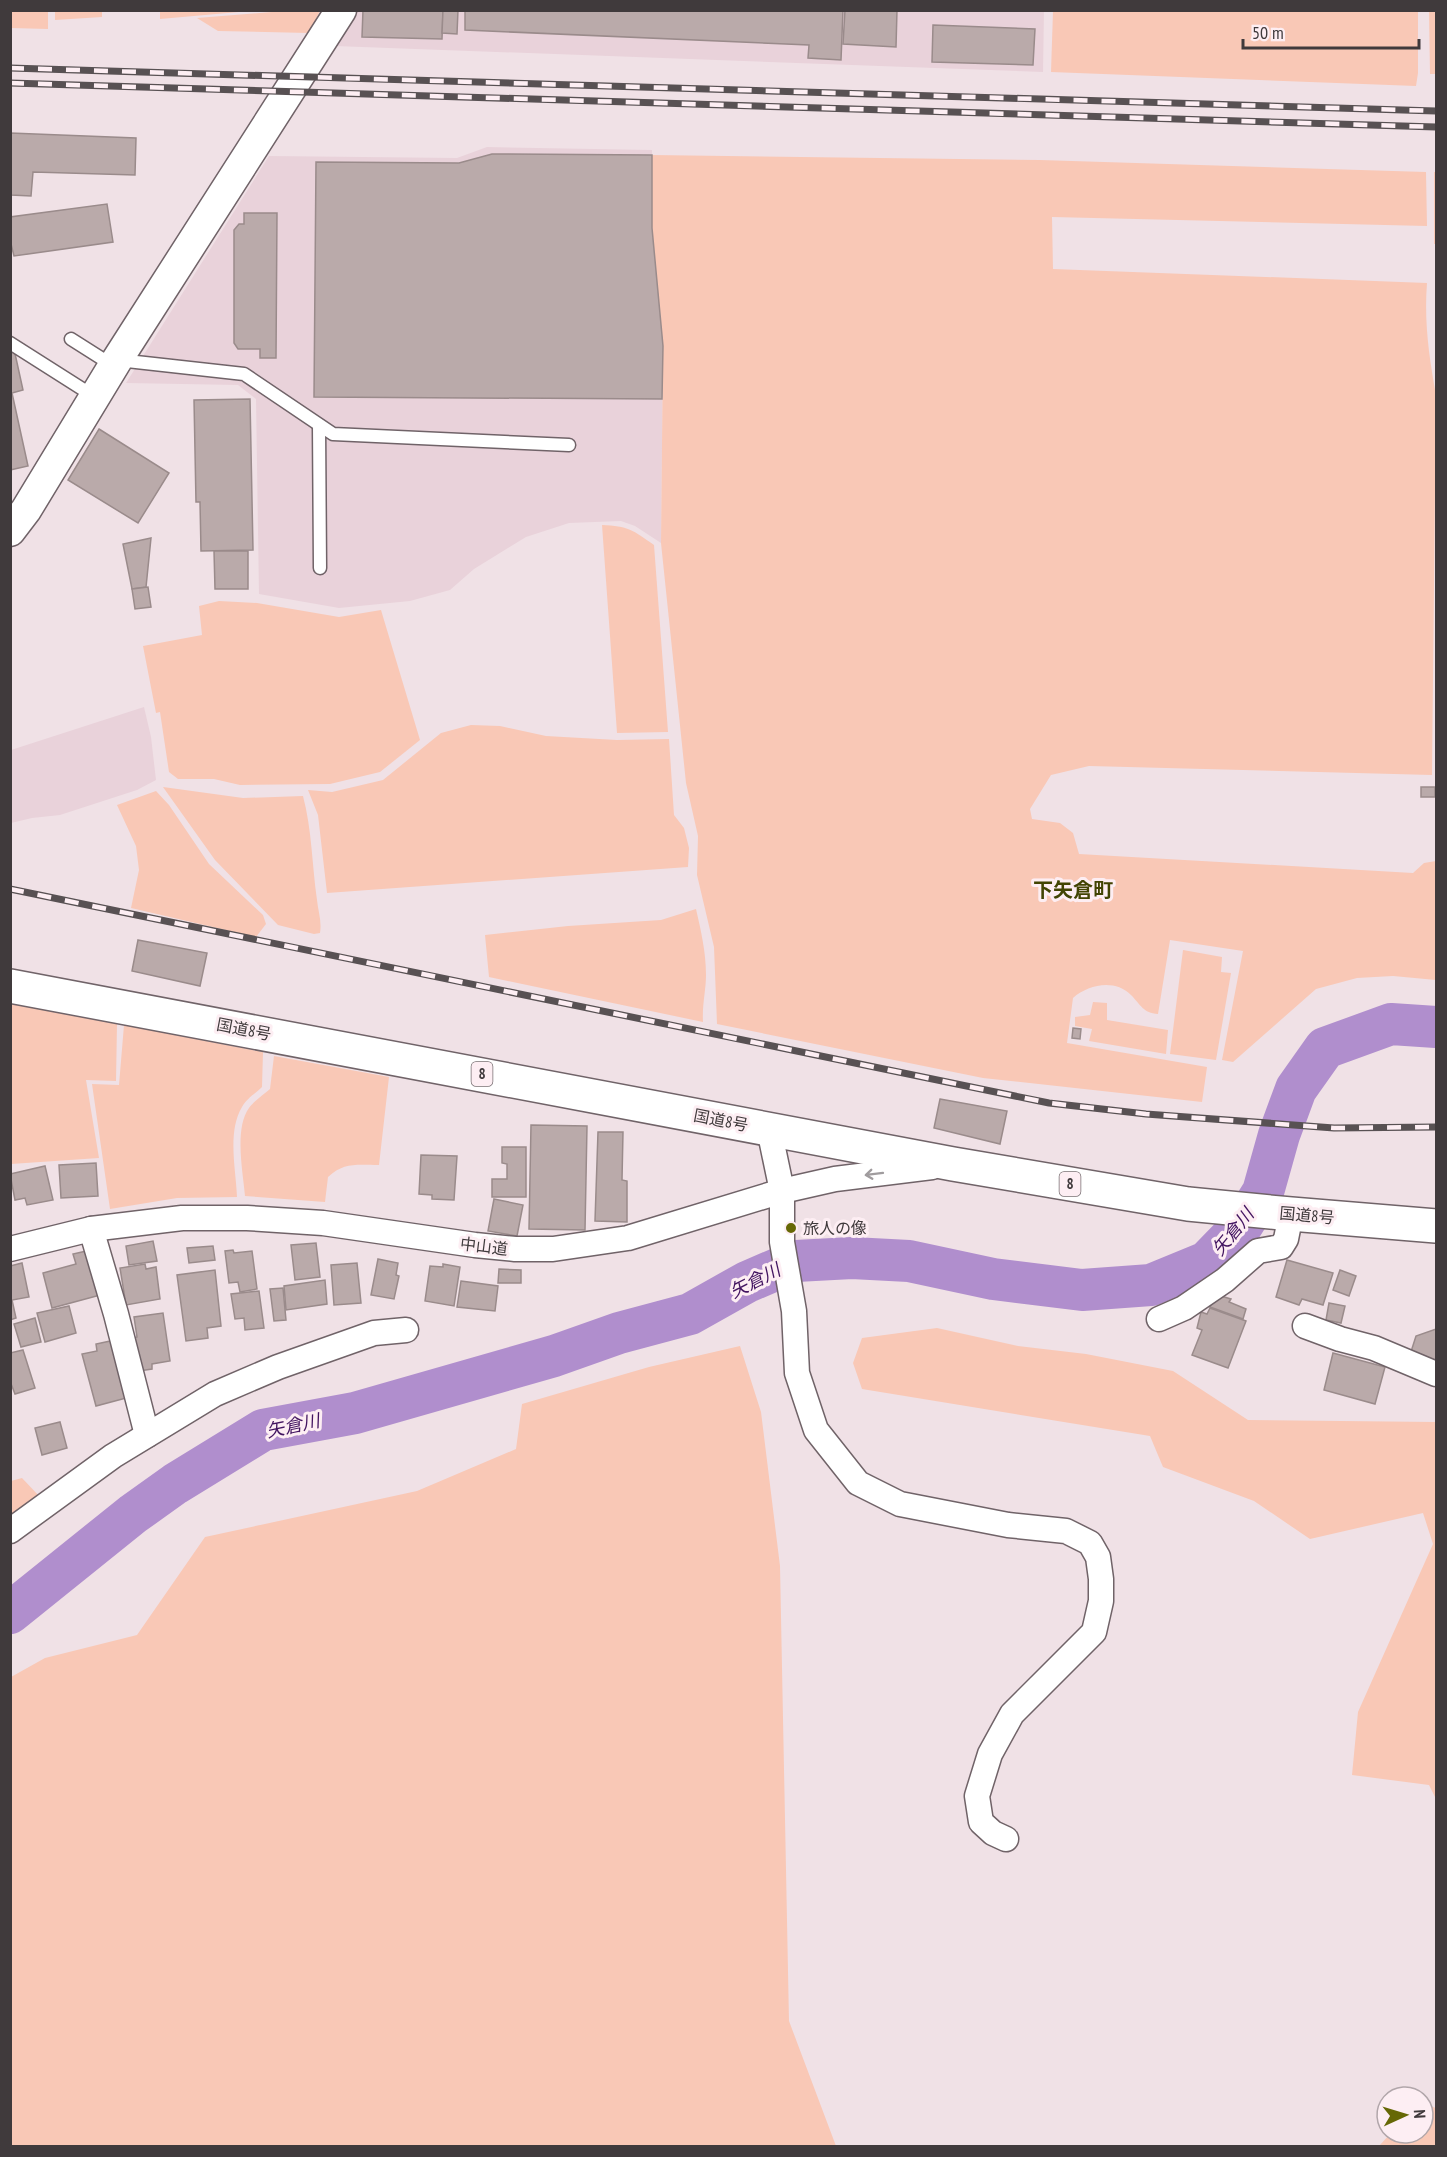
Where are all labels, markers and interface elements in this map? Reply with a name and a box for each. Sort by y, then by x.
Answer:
scale bar [1243,12,1418,50]
text: 50 m [1252,21,1284,44]
district label: 下矢倉町 [1033,877,1113,903]
street label: 国道8号 [215,1014,273,1044]
road number: 8 [472,1062,492,1086]
street label: 国道8号 [692,1105,750,1135]
one-way arrow [864,1169,884,1180]
road number: 8 [1060,1172,1080,1196]
water label: 矢倉川 [1207,1202,1260,1260]
street label: 国道8号 [1279,1203,1335,1227]
place label: 旅人の像 [803,1218,867,1238]
marker: 旅人の像 [784,1221,798,1235]
street label: 中山道 [459,1233,509,1259]
water label: 矢倉川 [725,1257,786,1303]
water label: 矢倉川 [264,1408,324,1442]
north arrow [1375,2085,1435,2145]
text: N [1410,2109,1430,2119]

